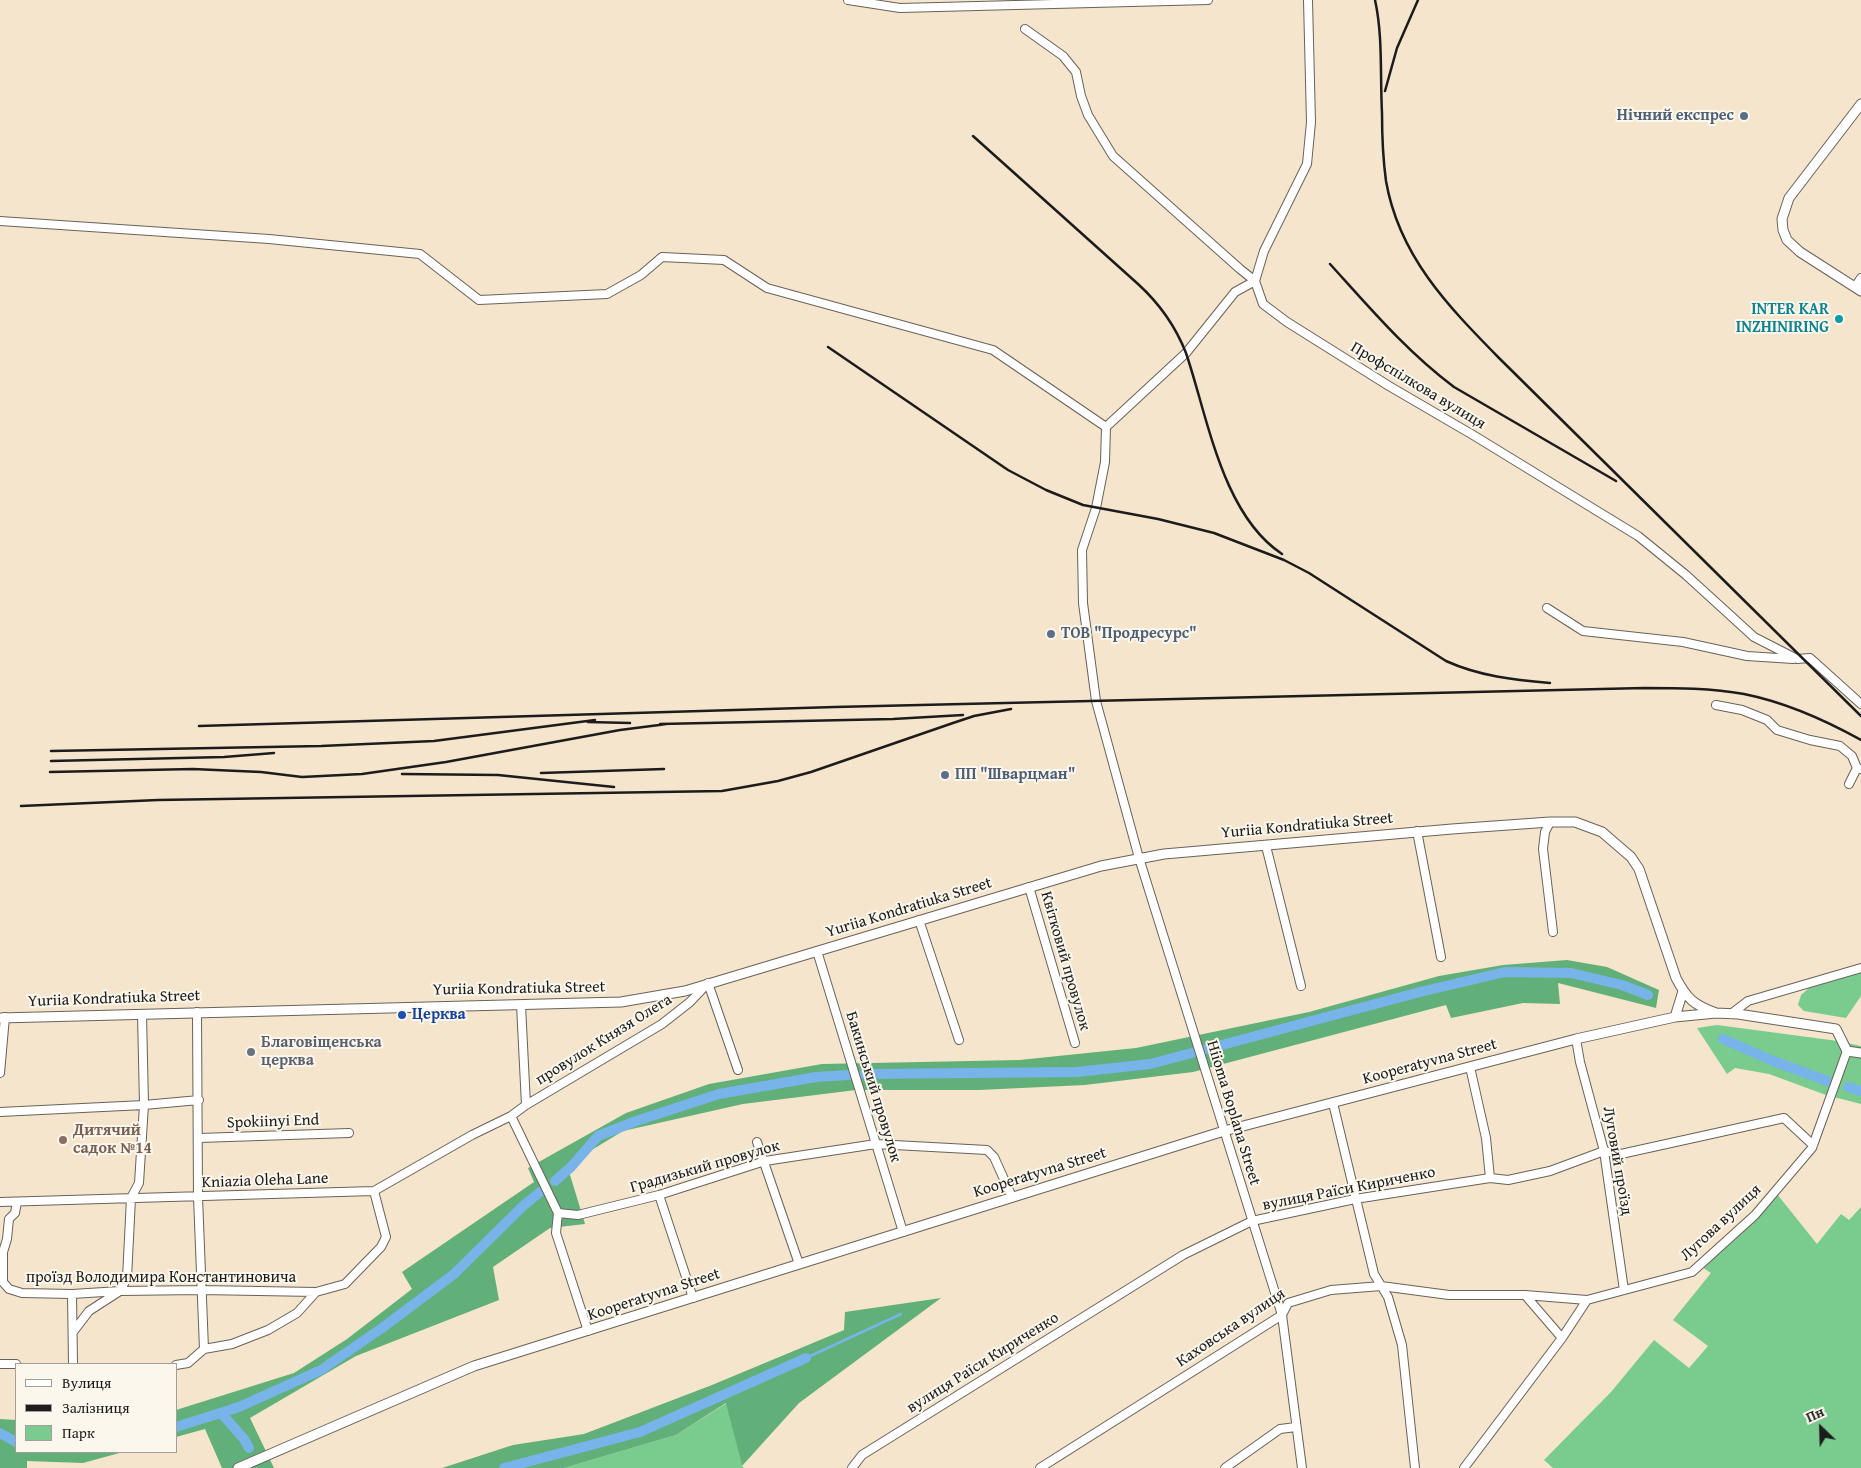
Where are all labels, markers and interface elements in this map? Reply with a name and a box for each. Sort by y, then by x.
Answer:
place label: Нічний експрес [1617,106,1734,126]
marker: Нічний експрес [1738,110,1750,122]
place label: INTER KAR INZHINIRING [1736,300,1829,338]
marker: INTER KAR INZHINIRING [1833,313,1845,325]
street label: Профспілкова вулиця [1347,338,1489,434]
place label: ТОВ "Продресурс" [1061,624,1197,644]
marker: ТОВ "Продресурс" [1045,628,1057,640]
place label: ПП "Шварцман" [955,765,1075,785]
marker: ПП "Шварцман" [939,769,951,781]
street label: Yuriia Kondratiuka Street [1220,809,1394,843]
street label: Yuriia Kondratiuka Street [824,874,994,942]
street label: Квітковий провулок [1036,889,1094,1033]
street label: Yuriia Kondratiuka Street [433,978,605,1000]
street label: Yuriia Kondratiuka Street [27,986,201,1012]
street label: провулок Князя Олега [532,990,676,1090]
place label: Церква [412,1005,466,1025]
marker: Церква [396,1009,408,1021]
street label: Бакинський провулок [841,1009,905,1165]
place label: Благовіщенська церква [261,1033,382,1071]
street label: Kooperatyvna Street [1361,1035,1499,1089]
street label: Hiioma Boplana Street [1202,1038,1264,1188]
marker: Благовіщенська церква [245,1046,257,1058]
street label: Луговий проїзд [1598,1105,1636,1217]
street label: Spokiinyi End [227,1111,319,1133]
place label: Дитячий садок №14 [73,1121,152,1159]
marker: Дитячий садок №14 [57,1134,69,1146]
street label: Градизький провулок [628,1136,782,1198]
street label: Kooperatyvna Street [971,1144,1109,1202]
street label: вулиця Раїси Кириченко [1261,1163,1437,1215]
street label: Kniazia Oleha Lane [201,1169,329,1193]
street label: Лугова вулиця [1677,1181,1765,1265]
street label: Kooperatyvna Street [585,1265,723,1325]
street label: проїзд Володимира Константиновича [26,1268,296,1288]
street label: Каховська вулиця [1173,1284,1289,1372]
street label: вулиця Раїси Кириченко [903,1308,1063,1418]
legend [15,1363,178,1453]
text: Вулиця [62,1372,111,1393]
text: Залізниця [62,1397,130,1418]
text: Пн [1803,1402,1827,1427]
north arrow [1796,1403,1846,1453]
text: Парк [62,1422,95,1443]

